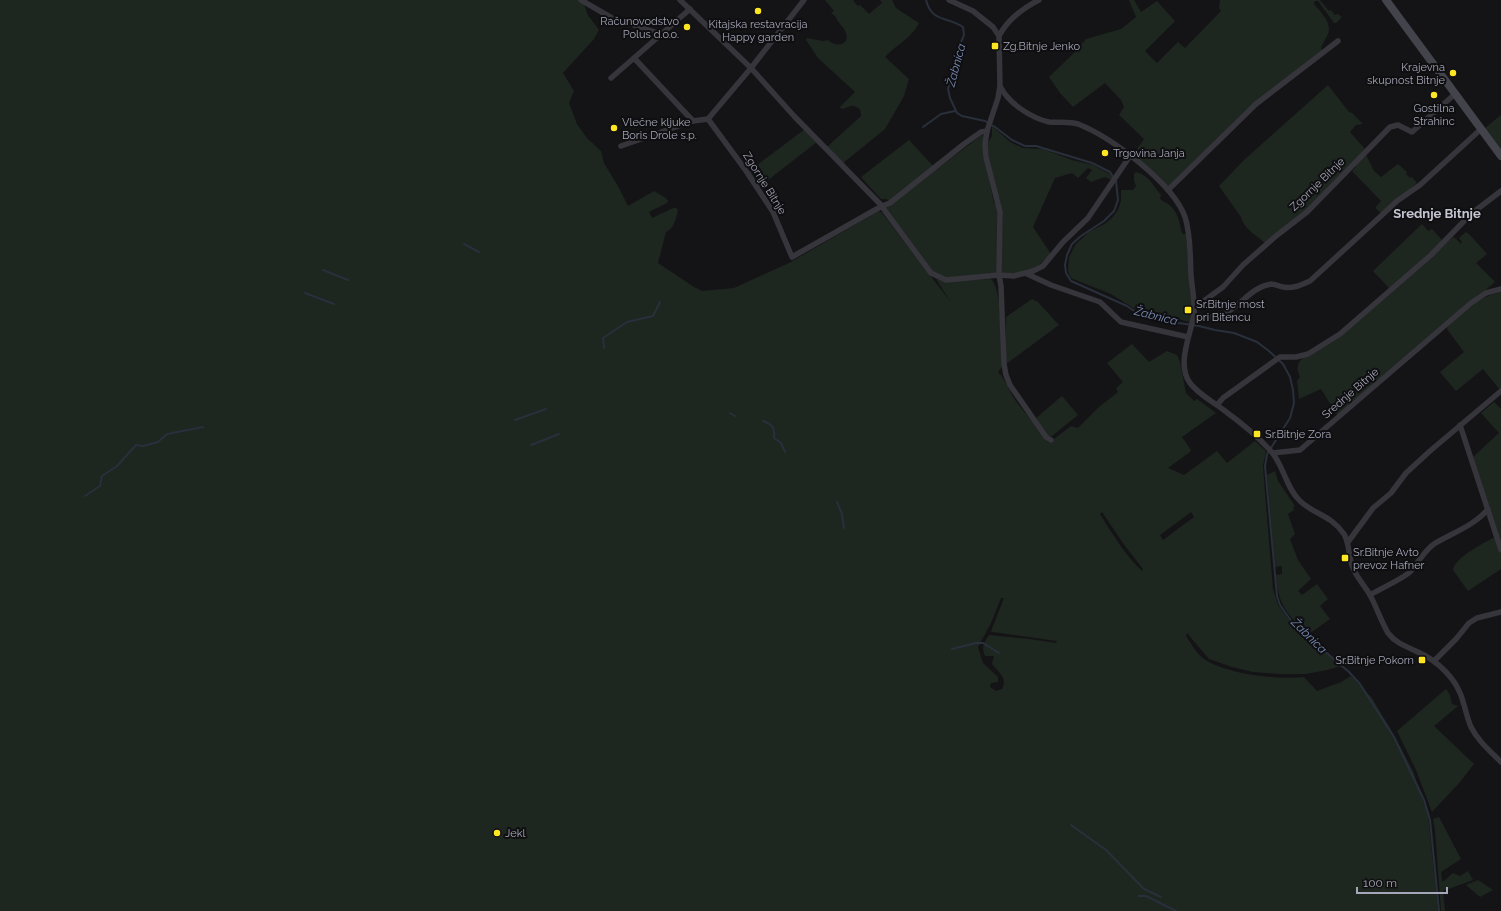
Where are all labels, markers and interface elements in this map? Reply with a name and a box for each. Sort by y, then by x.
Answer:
marker: Kitajska restavracija Happy garden [753,6,763,16]
place label: Računovodstvo Polus d.o.o. [600,15,679,41]
place label: Kitajska restavracija Happy garden [708,18,808,44]
marker: Računovodstvo Polus d.o.o. [682,22,692,32]
place label: Zg.Bitnje Jenko [1003,40,1080,53]
marker: Zg.Bitnje Jenko [990,41,1000,51]
water label: Žabnica [943,42,968,89]
place label: Krajevna skupnost Bitnje [1367,61,1446,87]
marker: Krajevna skupnost Bitnje [1448,68,1458,78]
marker: Gostilna Strahinc [1429,90,1439,100]
place label: Gostilna Strahinc [1413,102,1455,128]
place label: Vlečne kljuke Boris Drole s.p. [622,116,697,142]
marker: Vlečne kljuke Boris Drole s.p. [609,123,619,133]
place label: Trgovina Janja [1113,147,1185,160]
marker: Trgovina Janja [1100,148,1110,158]
street label: Zgornje Bitnje [740,150,789,217]
street label: Zgornje Bitnje [1287,155,1348,214]
district label: Srednje Bitnje [1393,206,1481,221]
place label: Sr.Bitnje most pri Bitencu [1196,298,1265,324]
water label: Žabnica [1132,304,1179,328]
marker: Sr.Bitnje most pri Bitencu [1183,305,1193,315]
street label: Srednje Bitnje [1319,365,1382,421]
place label: Sr.Bitnje Zora [1265,428,1331,441]
marker: Sr.Bitnje Zora [1252,429,1262,439]
place label: Sr.Bitnje Avto prevoz Hafner [1353,546,1425,572]
marker: Sr.Bitnje Avto prevoz Hafner [1340,553,1350,563]
water label: Žabnica [1288,615,1330,657]
place label: Sr.Bitnje Pokorn [1335,654,1414,667]
marker: Sr.Bitnje Pokorn [1417,655,1427,665]
place label: Jekl [505,827,525,840]
marker: Jekl [492,828,502,838]
scale bar [1357,869,1447,895]
text: 100 m [1363,876,1397,890]

